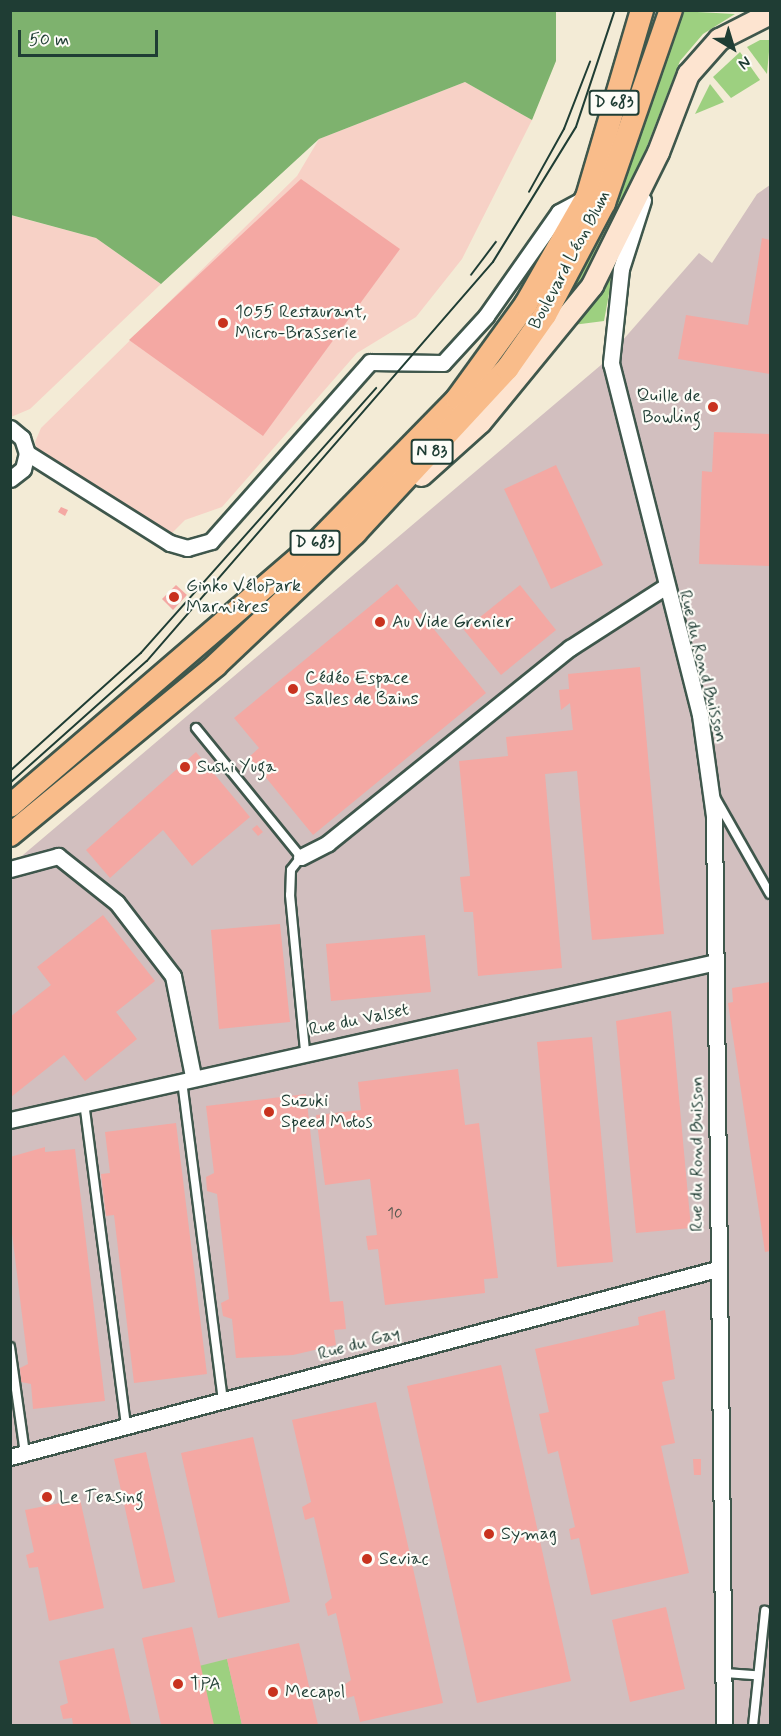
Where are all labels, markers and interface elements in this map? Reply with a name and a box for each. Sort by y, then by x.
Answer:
scale bar [21,18,160,56]
north arrow [703,18,763,78]
text: 50 m [29,28,69,52]
text: N [734,51,755,74]
road number: D 683 [588,90,640,116]
street label: Boulevard Léon Blum [523,184,617,336]
place label: 1055 Restaurant, Micro-Brasserie [235,302,367,344]
marker: 1055 Restaurant, Micro-Brasserie [216,316,230,330]
place label: Quille de Bowling [636,386,701,428]
marker: Quille de Bowling [706,400,720,414]
road number: N 83 [410,439,454,465]
road number: D 683 [290,530,340,556]
place label: Ginko VéloPark Marnières [186,576,301,618]
marker: Ginko VéloPark Marnières [167,590,181,604]
street label: Rue du Rond Buisson [674,590,732,742]
place label: Au Vide Grenier [392,611,514,633]
marker: Au Vide Grenier [373,615,387,629]
place label: Cédéo Espace Salles de Bains [305,668,418,710]
marker: Cédéo Espace Salles de Bains [286,682,300,696]
place label: Sushi Yuga [197,756,276,778]
marker: Sushi Yuga [178,760,192,774]
street label: Rue du Valset [306,999,412,1041]
street label: Rue du Rond Buisson [686,1079,708,1229]
place label: Suzuki Speed Motos [281,1091,373,1134]
marker: Suzuki Speed Motos [262,1105,276,1119]
house number: 10 [387,1206,403,1224]
street label: Rue du Gay [316,1323,402,1365]
place label: Le Teasing [59,1486,143,1508]
marker: Le Teasing [40,1490,54,1504]
place label: Symag [501,1523,557,1545]
marker: Symag [482,1527,496,1541]
place label: Seviac [379,1548,429,1570]
marker: Seviac [360,1552,374,1566]
place label: TPA [190,1673,221,1695]
marker: TPA [171,1677,185,1691]
place label: Mecapol [285,1681,345,1703]
marker: Mecapol [266,1685,280,1699]

